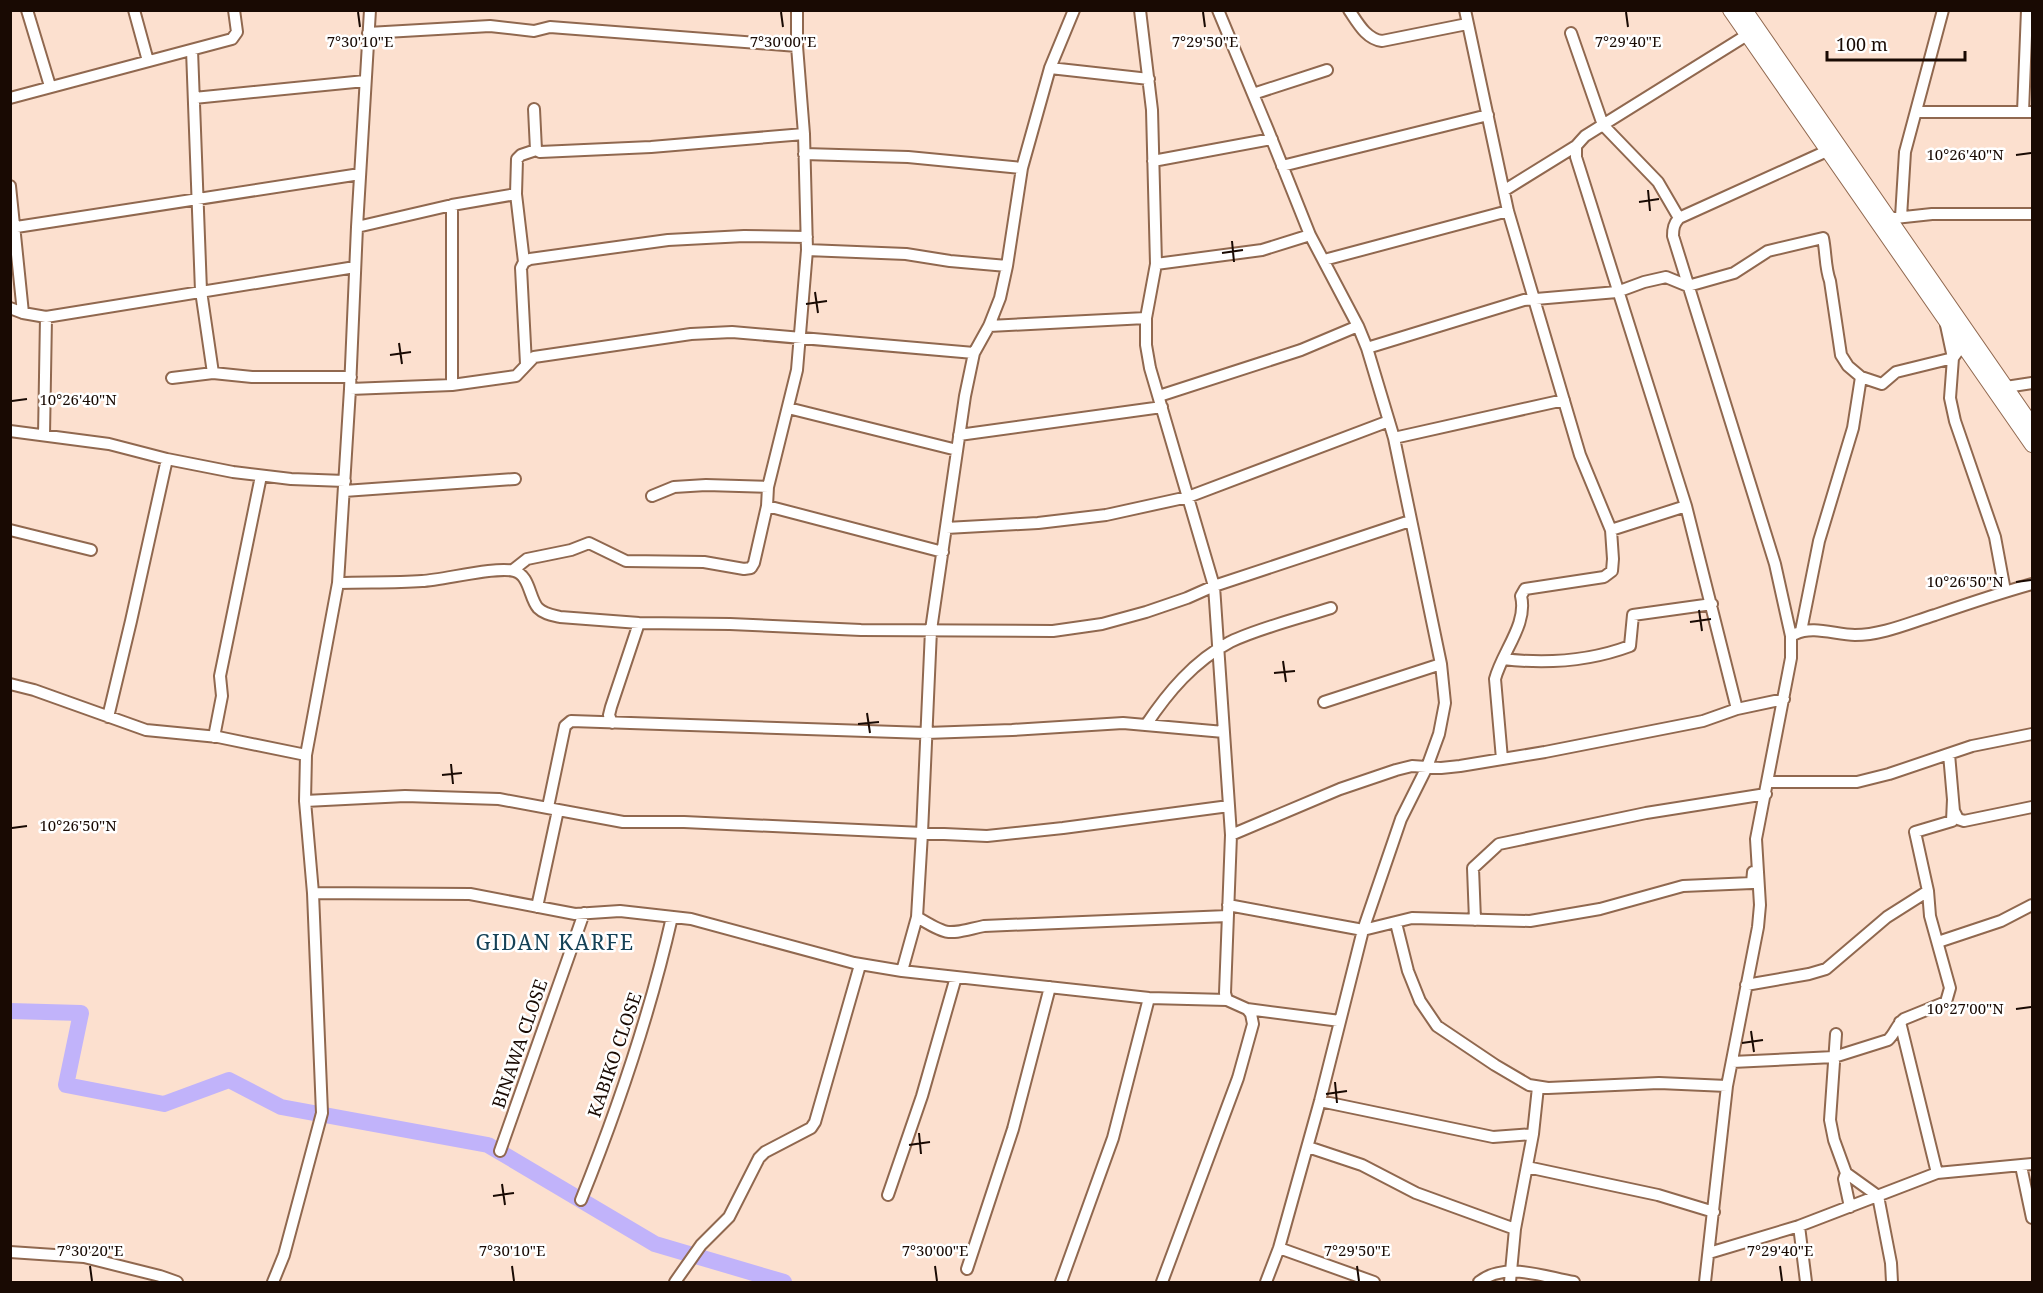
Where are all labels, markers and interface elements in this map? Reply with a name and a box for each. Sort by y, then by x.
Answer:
scale bar [1827,24,1965,62]
text: 7°30'10"E [327,31,393,51]
text: 7°30'00"E [750,31,816,51]
text: 7°29'50"E [1172,31,1238,51]
text: 7°29'40"E [1595,31,1661,51]
text: 100 m [1836,32,1888,56]
text: 10°26'40"N [1926,144,2004,164]
text: 10°26'40"N [39,389,117,409]
text: 10°26'50"N [1926,571,2004,591]
text: 10°26'50"N [39,815,117,835]
district label: GIDAN KARFE [475,928,635,956]
street label: BINAWA CLOSE [486,976,552,1111]
street label: KABIKO CLOSE [581,989,647,1120]
text: 10°27'00"N [1926,998,2004,1018]
text: 7°30'20"E [57,1240,123,1260]
text: 7°30'10"E [479,1240,545,1260]
text: 7°30'00"E [902,1240,968,1260]
text: 7°29'50"E [1324,1240,1390,1260]
text: 7°29'40"E [1747,1240,1813,1260]

